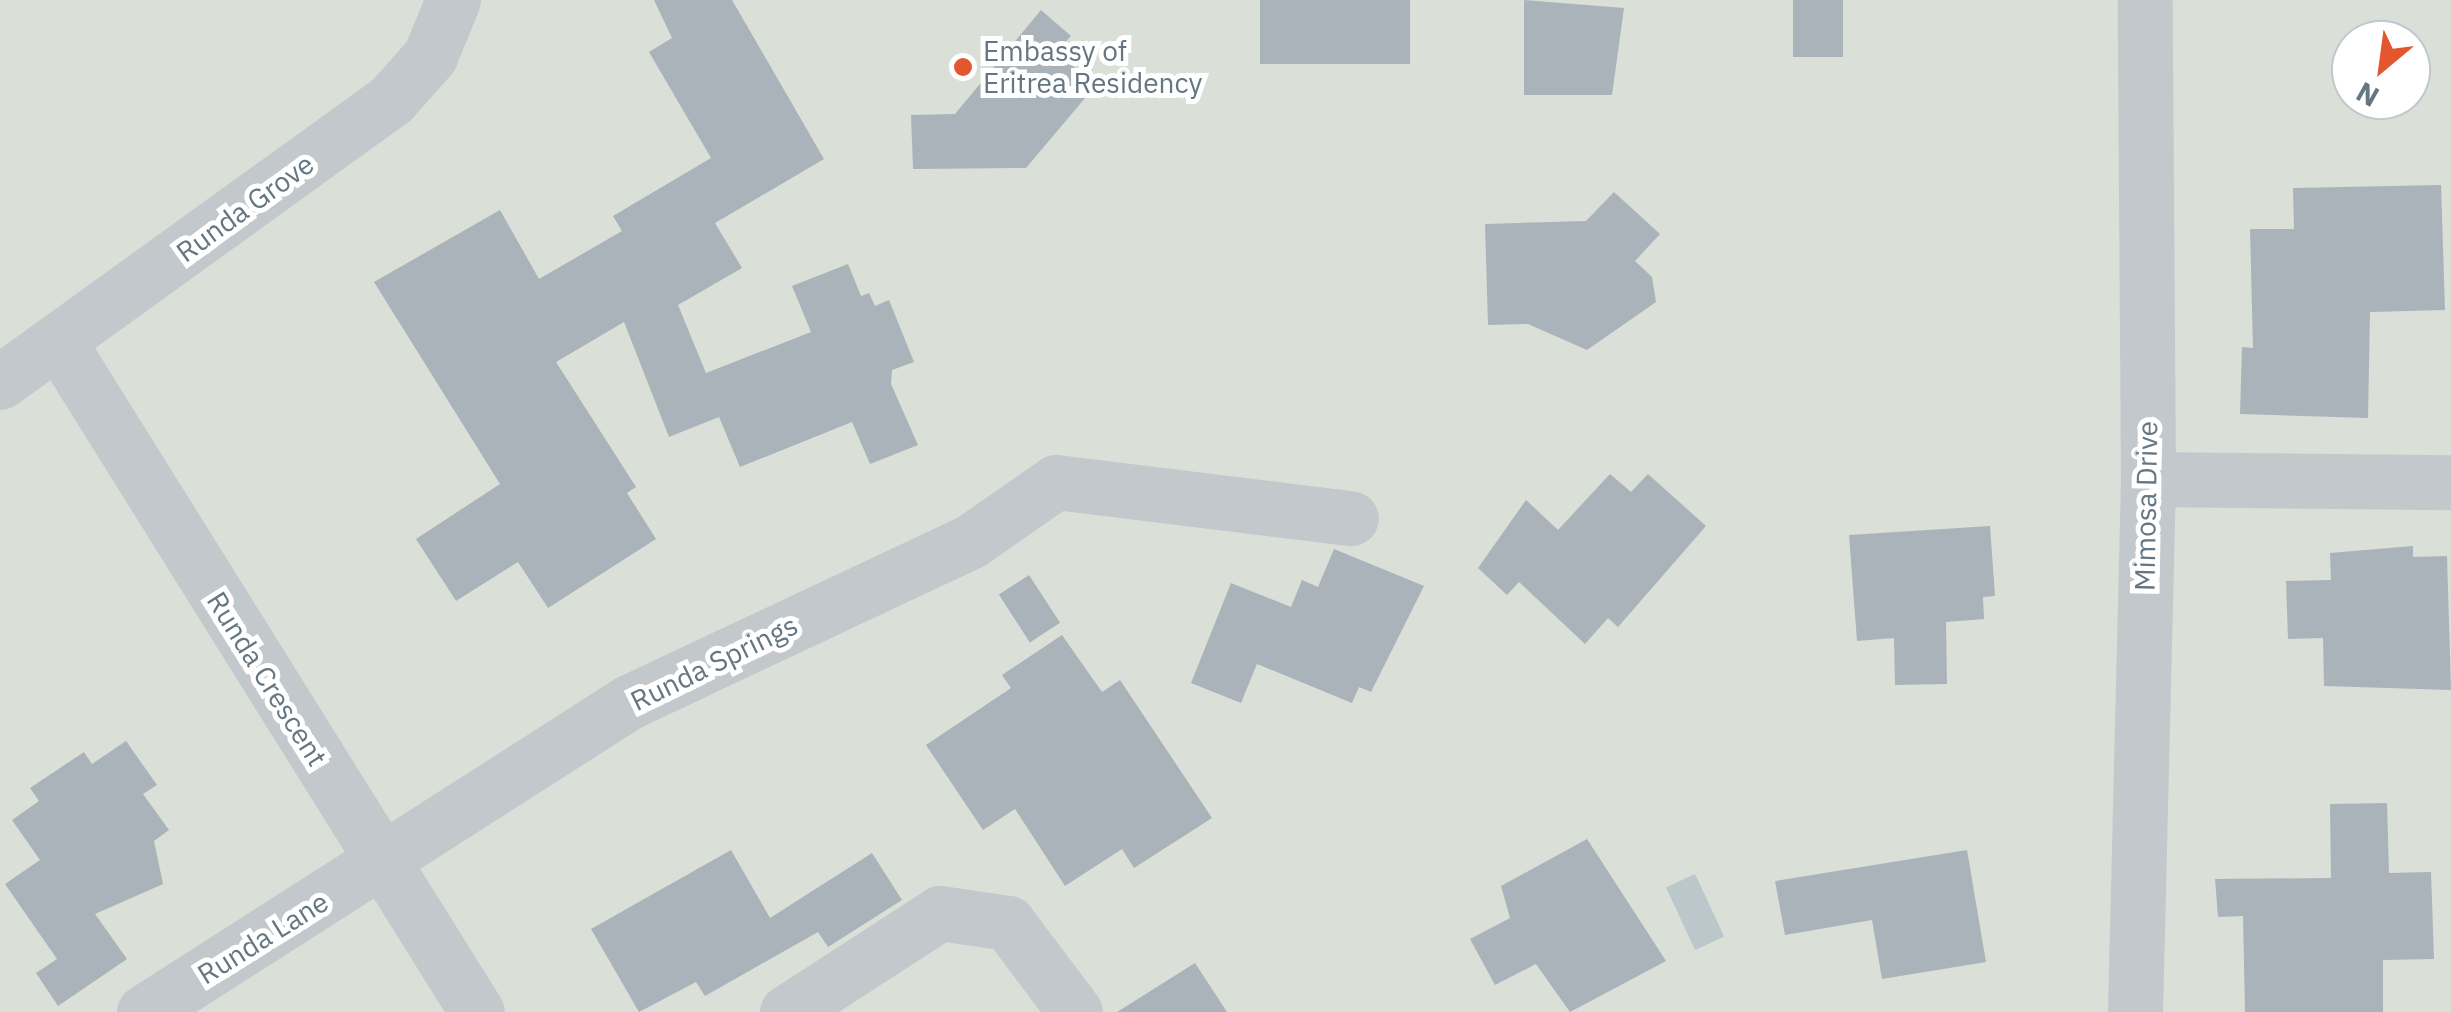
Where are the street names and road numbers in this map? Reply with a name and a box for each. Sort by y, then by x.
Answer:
street label: Runda Grove [170,147,320,269]
street label: Mimosa Drive [2128,421,2164,591]
street label: Runda Crescent [200,586,334,772]
street label: Runda Springs [625,608,803,718]
street label: Runda Lane [191,885,335,991]

